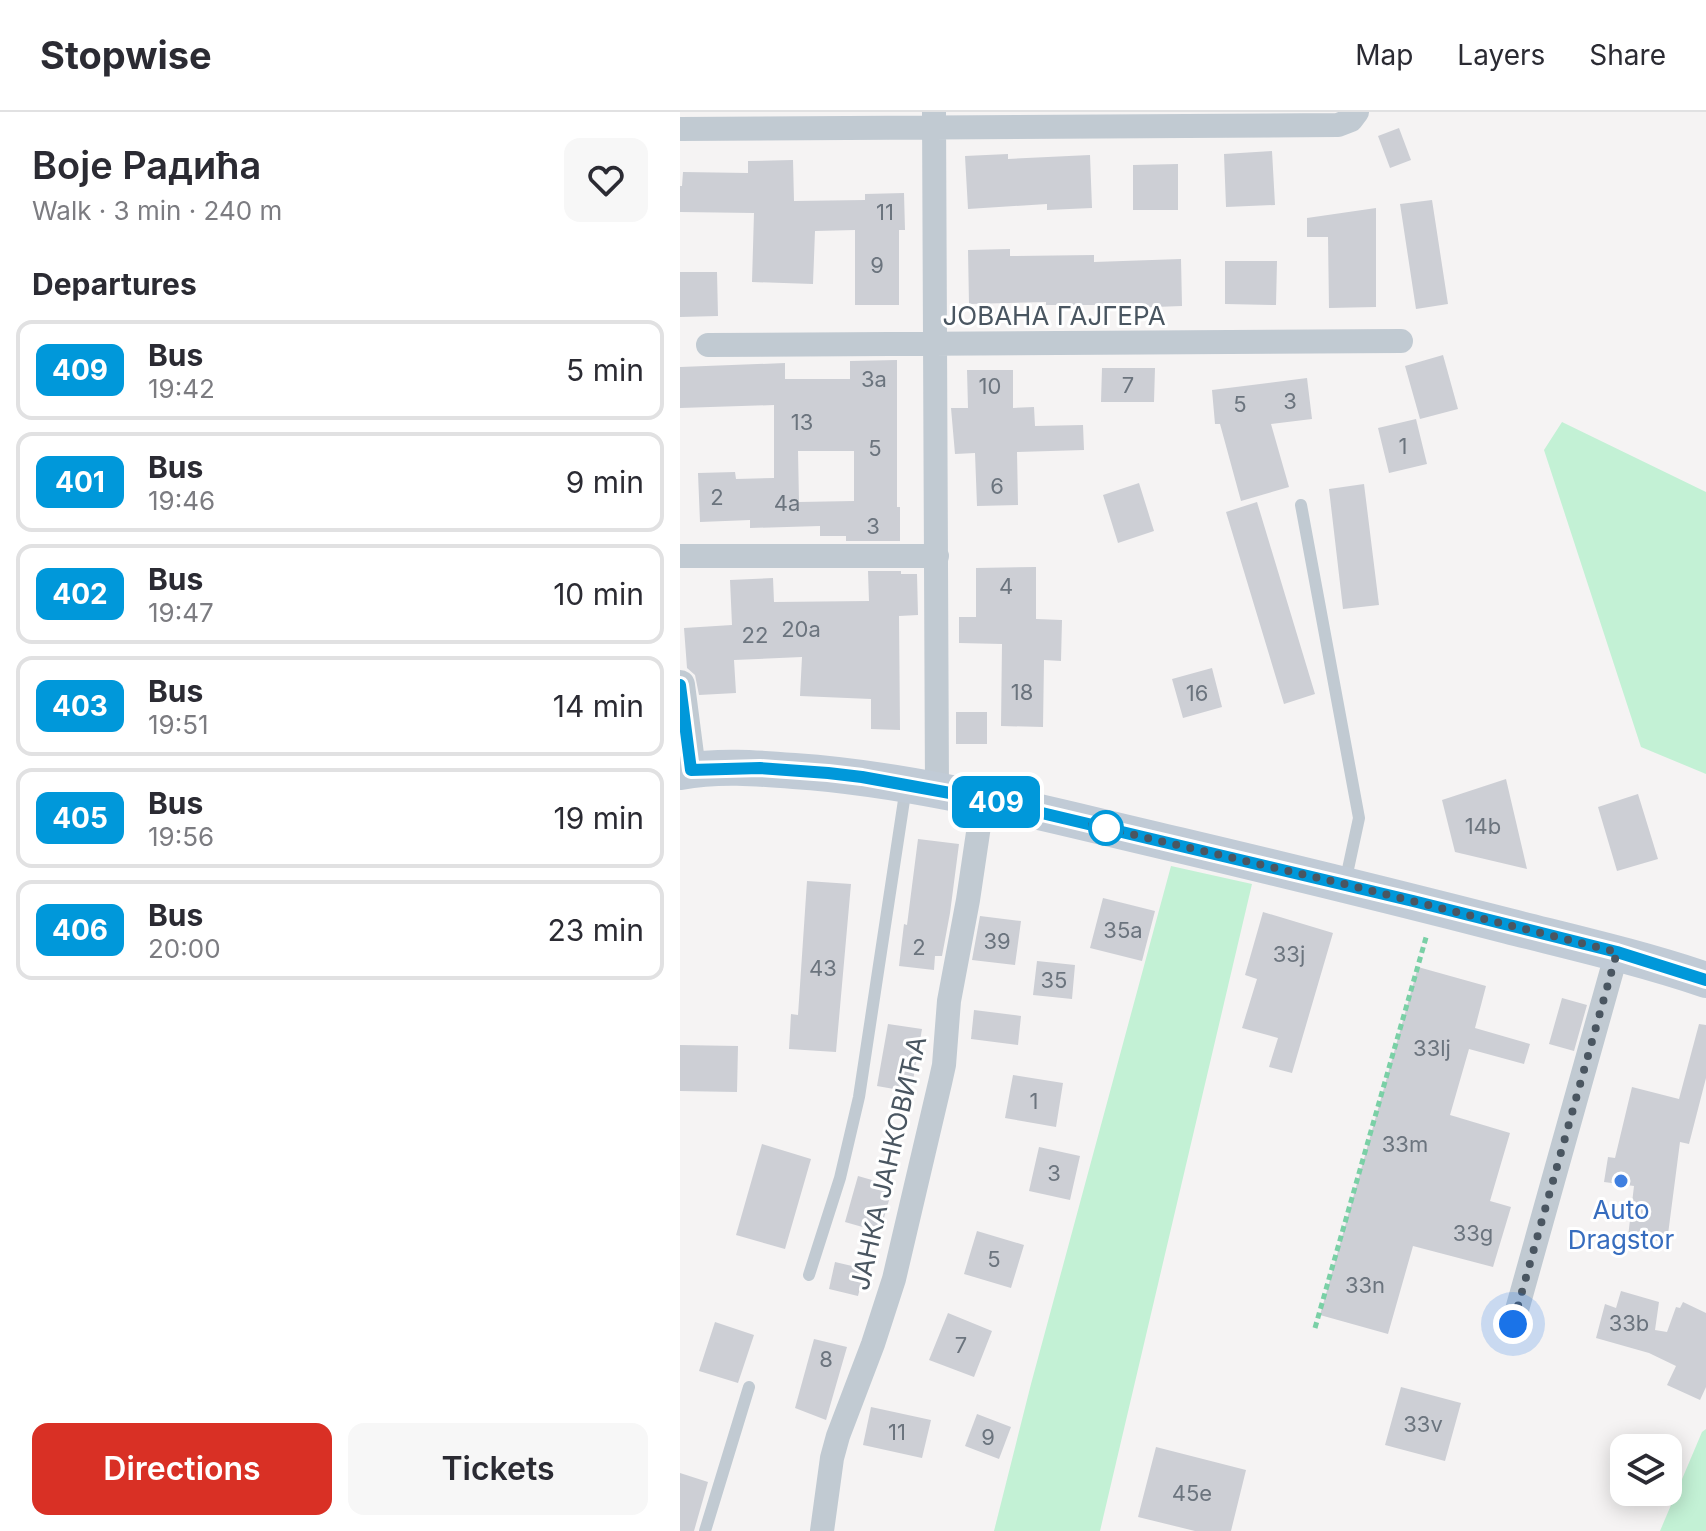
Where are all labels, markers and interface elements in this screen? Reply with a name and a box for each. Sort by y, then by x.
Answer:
text: Stopwise [40,32,212,78]
text: Map [1355,38,1413,72]
text: Layers [1457,38,1545,72]
text: Share [1589,38,1666,72]
button: heart [564,138,648,222]
text: Воје Радића [32,142,261,188]
text: Walk · 3 min · 240 m [32,195,282,226]
house number: 11 [876,199,894,225]
house number: 9 [870,252,884,278]
text: Departures [32,266,197,302]
street label: ЈОВАНА ГАЈГЕРА [942,300,1166,331]
text: Bus [148,337,203,373]
text: 5 min [566,352,644,388]
text: 409 [52,353,108,387]
house number: 3a [861,366,887,392]
house number: 7 [1122,372,1134,398]
text: 19:42 [148,373,215,404]
house number: 10 [979,373,1001,399]
house number: 3 [1283,388,1297,414]
house number: 5 [1233,391,1247,417]
house number: 13 [791,409,813,435]
house number: 1 [1399,433,1407,459]
house number: 5 [868,435,882,461]
text: Bus [148,449,203,485]
text: 9 min [566,464,644,500]
text: 401 [55,465,105,499]
house number: 6 [990,473,1004,499]
house number: 2 [710,484,724,510]
text: 19:46 [148,485,215,516]
house number: 4a [774,490,800,516]
house number: 3 [866,513,880,539]
text: Bus [148,561,203,597]
house number: 4 [999,573,1013,599]
text: 10 min [553,576,644,612]
text: 402 [52,577,108,611]
text: 19:47 [148,597,214,628]
house number: 20a [781,616,821,642]
house number: 22 [742,622,768,648]
text: Bus [148,673,203,709]
house number: 18 [1011,679,1033,705]
house number: 16 [1186,680,1208,706]
text: 14 min [553,688,644,724]
text: 403 [52,689,108,723]
text: 19:51 [148,709,209,740]
line badge: 409 [950,776,1042,828]
text: Bus [148,785,203,821]
text: 409 [968,785,1024,819]
text: 19 min [553,800,644,836]
text: 405 [52,801,108,835]
unlabelled marker [1089,811,1123,845]
house number: 14b [1465,813,1501,839]
text: 19:56 [148,821,214,852]
text: Bus [148,897,203,933]
text: 23 min [547,912,644,948]
text: 406 [52,913,108,947]
house number: 35a [1103,917,1143,943]
house number: 39 [983,928,1011,954]
text: 20:00 [148,933,221,964]
house number: 2 [912,934,926,960]
house number: 33j [1273,941,1305,967]
house number: 43 [809,955,837,981]
house number: 35 [1041,967,1067,993]
street label: ЈАНКА ЈАНКОВИЋА [844,1033,932,1293]
house number: 33lj [1413,1035,1451,1061]
house number: 1 [1030,1088,1038,1114]
house number: 33m [1382,1131,1428,1157]
house number: 3 [1047,1160,1061,1186]
marker: Auto Dragstor [1612,1172,1630,1190]
place label: Auto Dragstor [1568,1194,1674,1255]
house number: 33g [1453,1220,1493,1246]
house number: 5 [987,1246,1001,1272]
house number: 33n [1345,1272,1385,1298]
your location [1493,1304,1533,1344]
house number: 33b [1609,1310,1649,1336]
house number: 7 [955,1332,967,1358]
house number: 8 [819,1346,833,1372]
house number: 33v [1403,1411,1443,1437]
house number: 11 [888,1419,906,1445]
button: Directions [32,1423,332,1515]
button: Tickets [348,1423,648,1515]
house number: 9 [981,1424,995,1450]
map controls [1610,1434,1682,1506]
button: layers [1610,1434,1682,1506]
house number: 45e [1172,1480,1212,1506]

